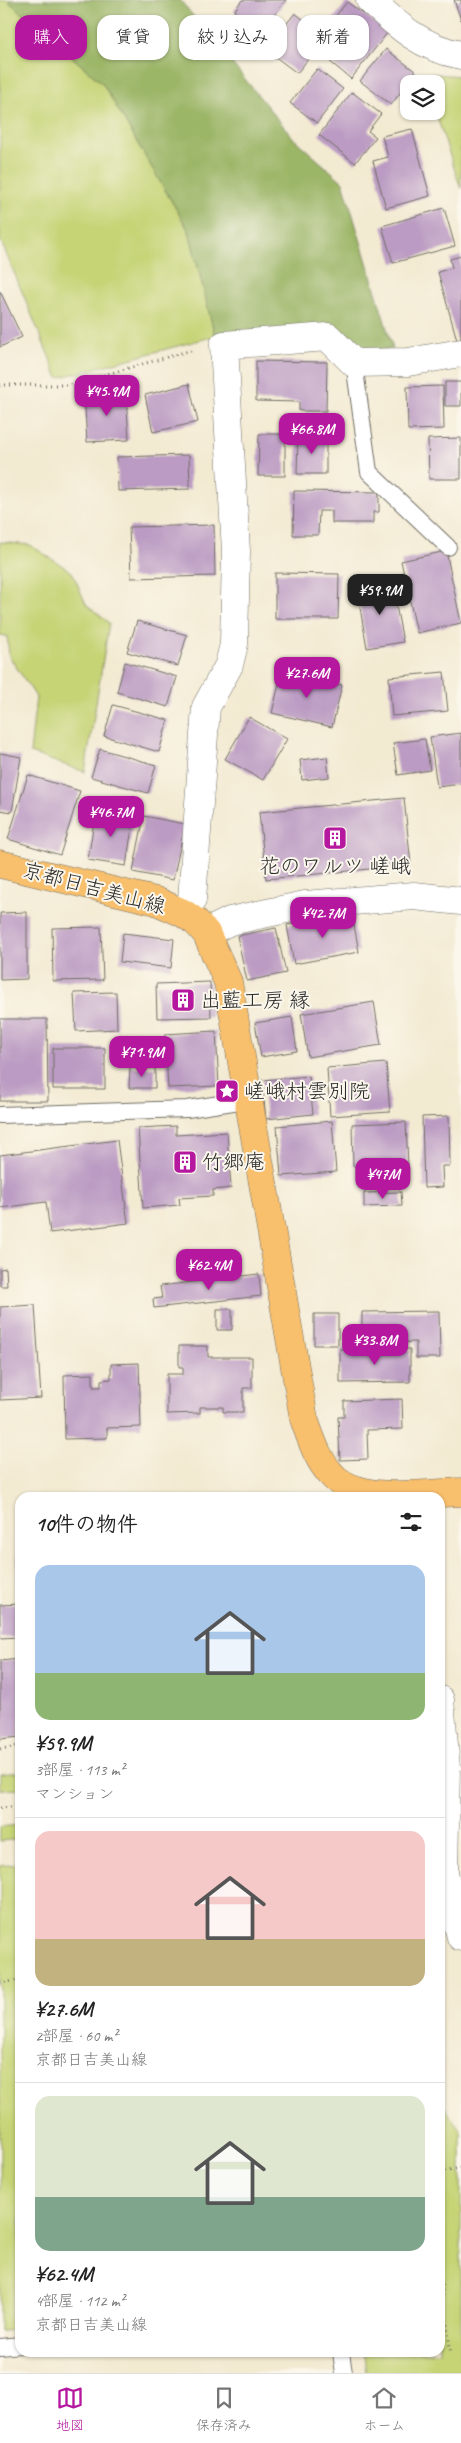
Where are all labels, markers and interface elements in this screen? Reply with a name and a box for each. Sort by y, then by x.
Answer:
chip: 購入 [15,15,87,60]
chip: 賃貸 [97,15,169,60]
chip: 絞り込み [179,15,287,60]
chip: 新着 [297,15,369,60]
map controls [400,75,445,120]
button: layers [400,75,445,120]
pin: ¥45.9M [66,374,148,417]
text: ¥45.9M [85,381,129,401]
pin: ¥66.8M [271,412,353,455]
text: ¥66.8M [290,419,334,439]
pin: ¥59.9M [339,574,421,616]
text: ¥59.9M [359,580,402,600]
pin: ¥27.6M [266,656,348,699]
text: ¥27.6M [285,663,329,683]
pin: ¥46.7M [70,796,152,838]
text: ¥46.7M [89,802,133,822]
building icon: 花のワルツ 嵯峨 [322,825,348,851]
place label: 花のワルツ 嵯峨 [259,853,411,879]
street label: 京都日吉美山線 [20,856,168,920]
pin: ¥42.7M [282,896,364,939]
text: ¥42.7M [301,903,345,923]
building icon: 出藍工房 縁 [170,987,196,1013]
place label: 出藍工房 縁 [200,987,310,1013]
pin: ¥71.9M [101,1036,183,1078]
text: ¥71.9M [120,1042,164,1062]
place icon: 嵯峨村雲別院 [214,1078,240,1104]
place label: 嵯峨村雲別院 [244,1078,370,1104]
building icon: 竹郷庵 [172,1149,198,1175]
place label: 竹郷庵 [202,1149,265,1175]
pin: ¥47M [353,1158,413,1200]
text: ¥47M [366,1164,400,1184]
pin: ¥62.4M [168,1248,250,1291]
text: ¥62.4M [187,1255,231,1275]
pin: ¥33.8M [334,1324,416,1366]
text: ¥33.8M [353,1330,397,1350]
icon: filters [397,1508,425,1536]
text: 10件の物件 [35,1511,138,1537]
icon: home [185,1598,275,1688]
text: ¥59.9M [35,1730,91,1756]
text: 3部屋 · 113 m² [35,1760,125,1780]
text: マンション [35,1784,114,1804]
icon: home [185,1863,275,1953]
text: ¥27.6M [35,1996,93,2022]
text: 2部屋 · 60 m² [35,2026,117,2046]
text: 京都日吉美山線 [35,2050,147,2070]
icon: home [185,2128,275,2218]
text: ¥62.4M [35,2261,93,2287]
text: 4部屋 · 112 m² [35,2291,125,2311]
text: 京都日吉美山線 [35,2315,147,2335]
tab: 地図 [56,2384,84,2434]
tab: 保存済み [196,2384,252,2434]
tab: ホーム [364,2384,405,2434]

